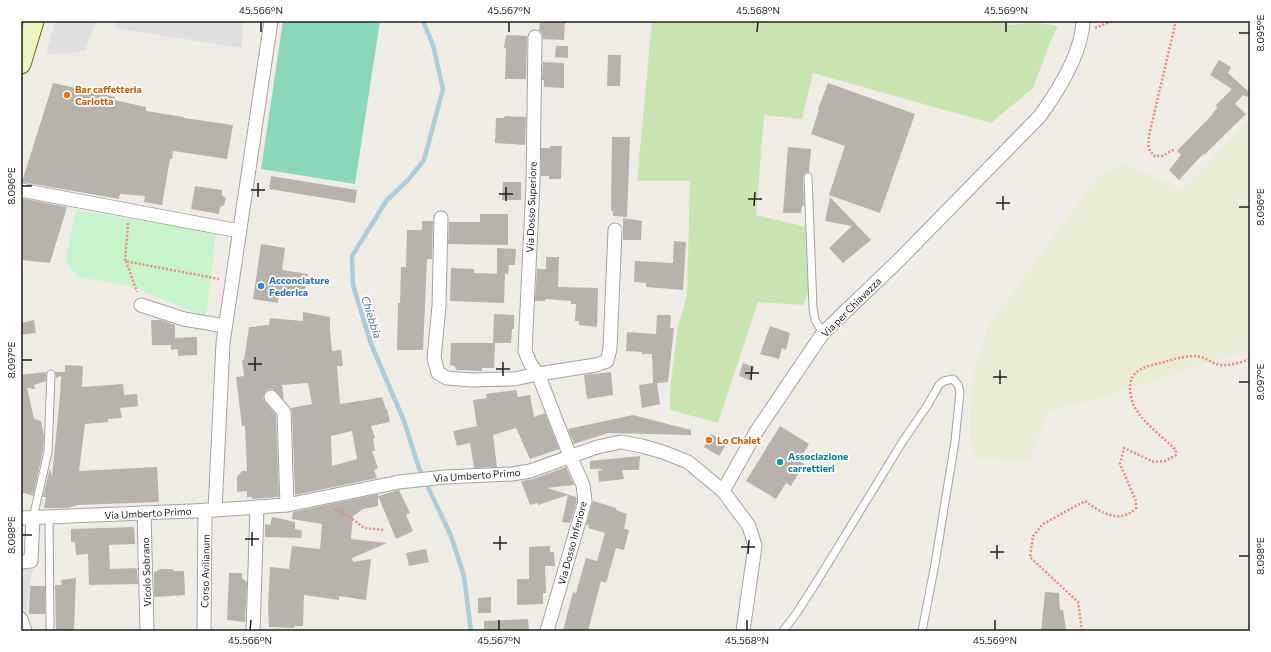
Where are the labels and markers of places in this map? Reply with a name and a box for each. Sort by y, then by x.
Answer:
place label: Bar caffetteria Carlotta [75,83,142,107]
marker: Bar caffetteria Carlotta [62,90,72,100]
place label: Acconciature Federica [269,274,329,298]
marker: Acconciature Federica [256,281,266,291]
place label: Lo Chalet [717,434,761,446]
marker: Lo Chalet [704,435,714,445]
place label: Associazione carrettieri [788,450,848,474]
marker: Associazione carrettieri [775,457,785,467]

